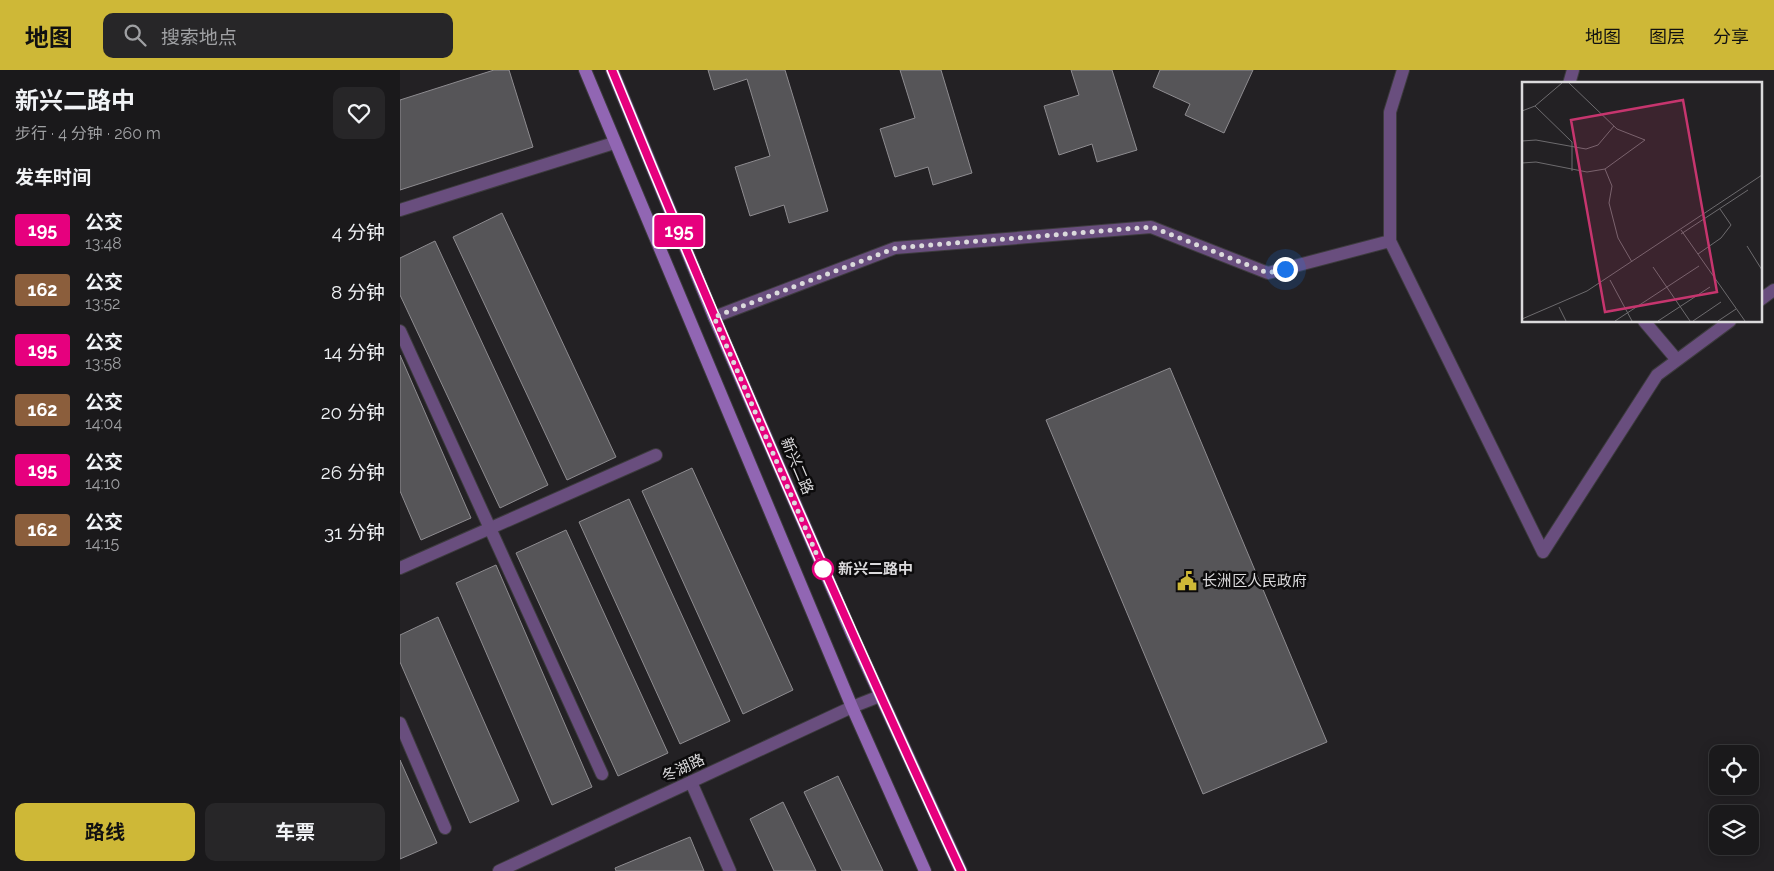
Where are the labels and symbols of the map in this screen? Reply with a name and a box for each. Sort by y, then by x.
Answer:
inset map [1522,82,1762,322]
line badge: 195 [650,215,708,247]
your location [1273,257,1298,282]
street label: 新兴二路 [777,435,817,497]
marker: 新兴二路中 [812,558,834,580]
place label: 新兴二路中 [838,560,913,578]
public building icon: 长洲区人民政府 [1176,570,1198,592]
place label: 长洲区人民政府 [1202,572,1307,590]
street label: 冬湖路 [659,750,707,786]

